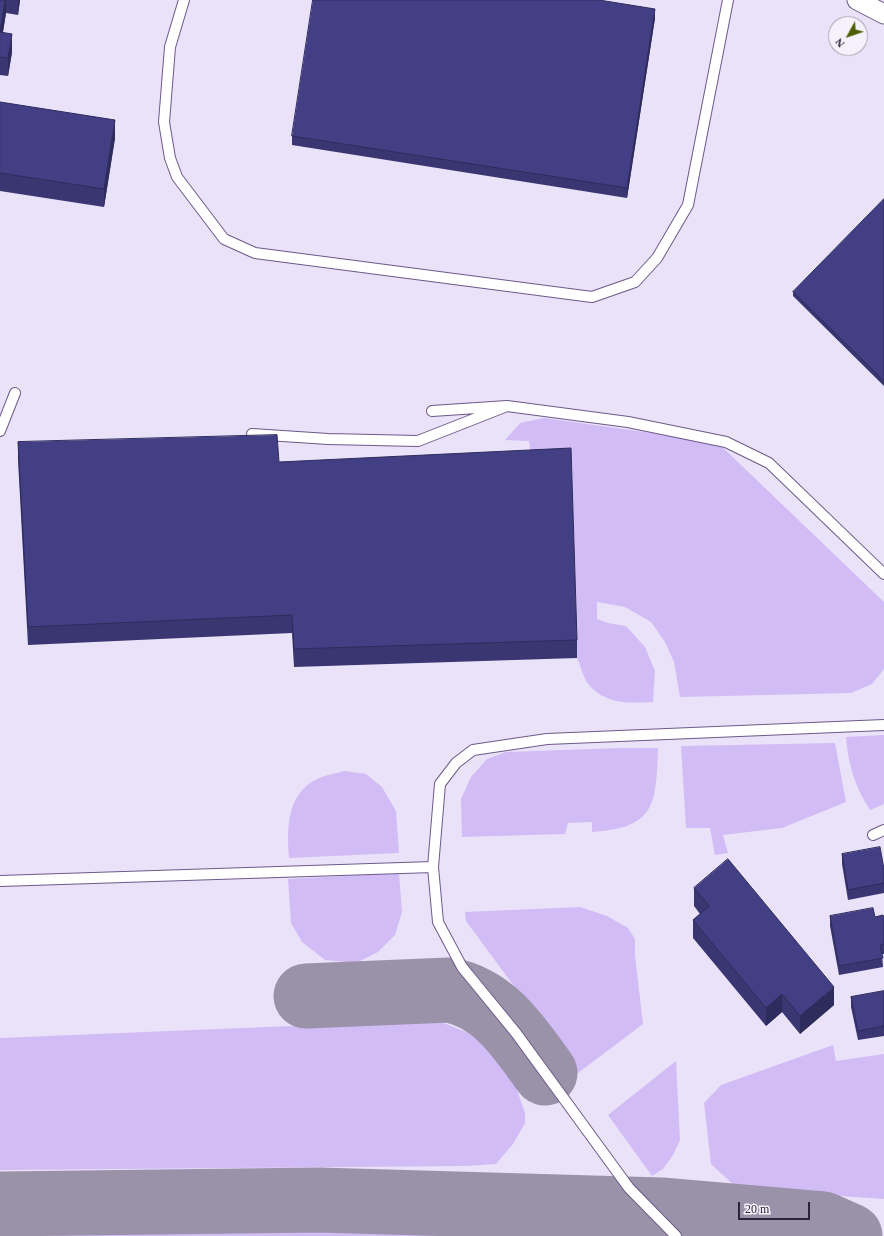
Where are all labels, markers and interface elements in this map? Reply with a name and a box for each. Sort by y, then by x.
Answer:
north arrow [828,16,868,56]
text: N [832,36,847,50]
scale bar [740,1194,812,1220]
text: 20 m [745,1202,769,1216]

